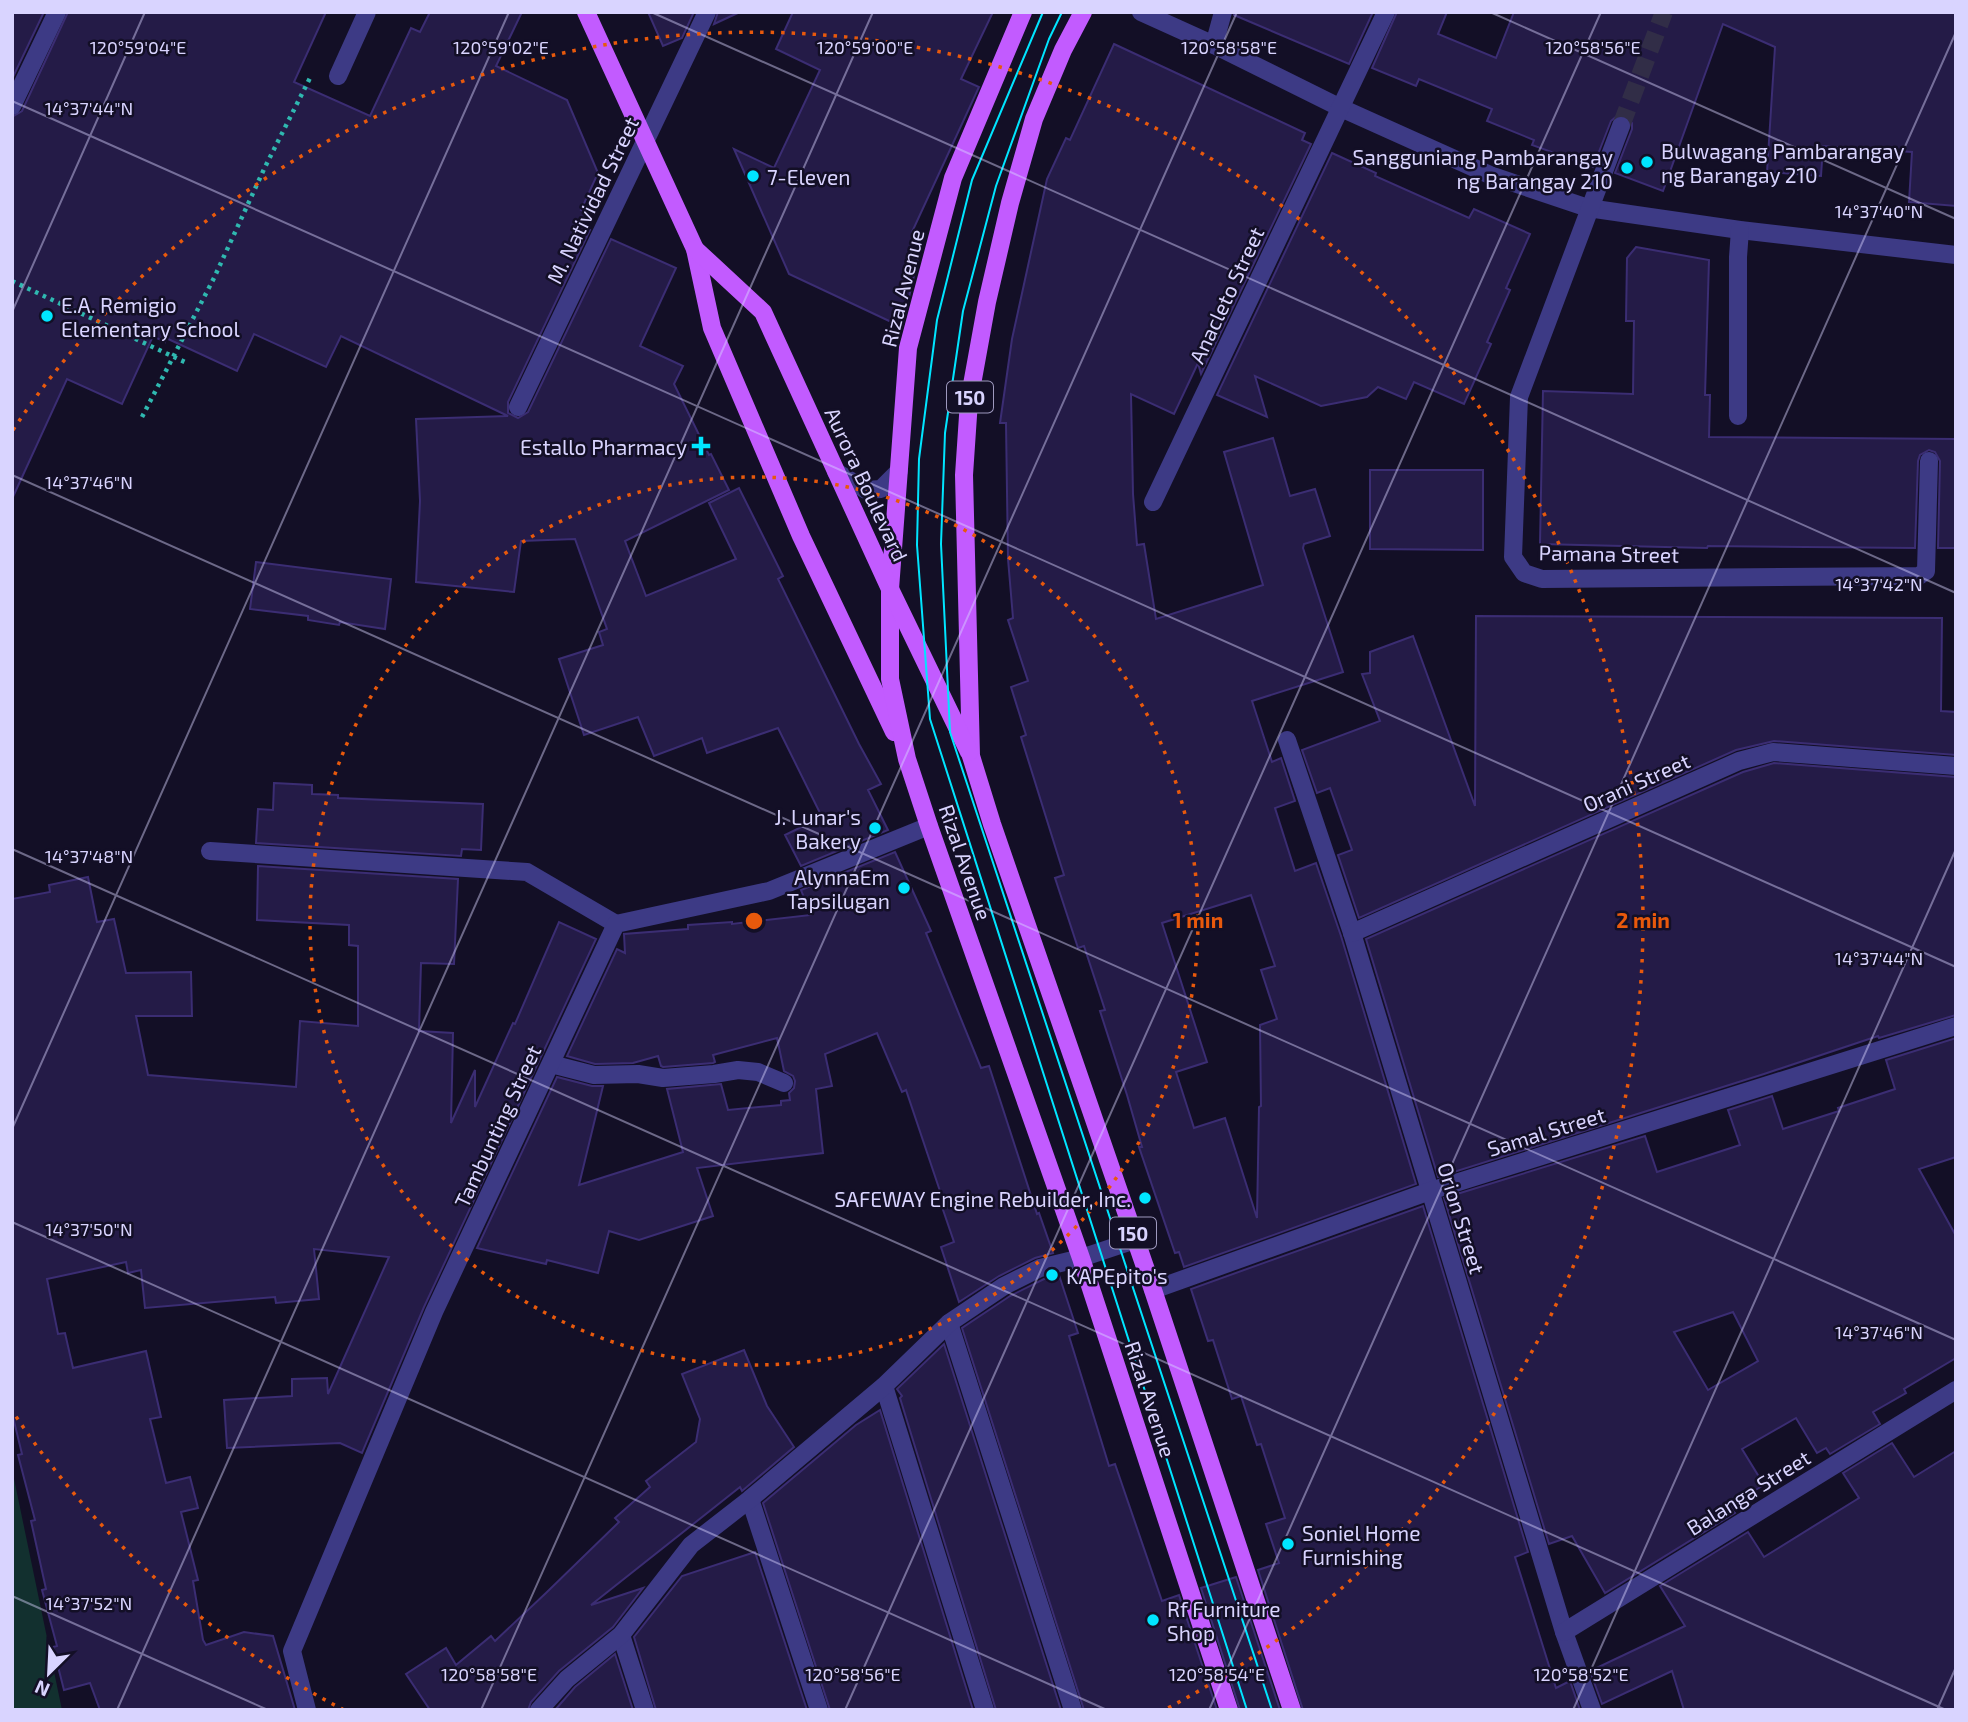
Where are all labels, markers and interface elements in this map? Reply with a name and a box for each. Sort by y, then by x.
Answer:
text: 120°59'04"E [90,36,186,58]
text: 120°59'02"E [453,36,549,58]
text: 120°59'00"E [817,36,913,58]
text: 120°58'58"E [1181,36,1277,58]
text: 120°58'56"E [1545,36,1641,58]
text: 14°37'44"N [45,97,133,119]
street label: M. Natividad Street [541,113,643,287]
place label: Bulwagang Pambarangay ng Barangay 210 [1661,138,1905,187]
place label: Sangguniang Pambarangay ng Barangay 210 [1352,144,1613,193]
marker: Bulwagang Pambarangay ng Barangay 210 [1639,154,1655,170]
marker: Sangguniang Pambarangay ng Barangay 210 [1619,160,1635,176]
place label: 7-Eleven [767,164,850,189]
marker: 7-Eleven [745,168,761,184]
text: 14°37'40"N [1835,200,1923,222]
street label: Anacleto Street [1183,223,1269,367]
street label: Rizal Avenue [875,226,929,350]
place label: E.A. Remigio Elementary School [61,292,241,341]
marker: E.A. Remigio Elementary School [39,308,55,324]
road number: 150 [947,382,993,412]
street label: Aurora Boulevard [820,403,914,565]
place label: Estallo Pharmacy [520,434,687,459]
marker: Estallo Pharmacy [693,438,709,454]
text: 14°37'46"N [45,471,133,493]
street label: Pamana Street [1539,539,1679,567]
text: 14°37'42"N [1835,573,1923,595]
street label: Orani Street [1579,747,1693,817]
street label: Rizal Avenue [935,801,997,923]
place label: J. Lunar's Bakery [774,804,861,853]
marker: J. Lunar's Bakery [867,820,883,836]
text: 14°37'48"N [45,845,133,867]
place label: AlynnaEm Tapsilugan [787,864,890,913]
marker: AlynnaEm Tapsilugan [896,880,912,896]
text: 1 min [1173,907,1223,932]
text: 2 min [1616,907,1670,932]
centre of rings [742,909,766,933]
text: 14°37'44"N [1835,947,1923,969]
street label: Tambunting Street [448,1041,546,1211]
street label: Samal Street [1484,1101,1608,1161]
street label: Orion Street [1433,1159,1491,1277]
place label: SAFEWAY Engine Rebuilder, Inc. [834,1186,1131,1211]
marker: SAFEWAY Engine Rebuilder, Inc. [1137,1190,1153,1206]
text: 14°37'50"N [45,1218,133,1240]
road number: 150 [1110,1218,1156,1248]
place label: KAPEpito's [1066,1263,1168,1288]
marker: KAPEpito's [1044,1267,1060,1283]
text: 14°37'46"N [1835,1321,1923,1343]
street label: Rizal Avenue [1120,1338,1182,1460]
street label: Balanga Street [1682,1444,1814,1540]
place label: Soniel Home Furnishing [1302,1520,1420,1569]
marker: Soniel Home Furnishing [1280,1536,1296,1552]
text: 14°37'52"N [46,1592,132,1614]
place label: Rf Furniture Shop [1167,1596,1280,1645]
marker: Rf Furniture Shop [1145,1612,1161,1628]
north arrow [14,1638,84,1708]
text: 120°58'58"E [441,1663,537,1685]
text: 120°58'56"E [805,1663,901,1685]
text: 120°58'54"E [1169,1663,1265,1685]
text: 120°58'52"E [1533,1663,1629,1685]
text: N [31,1676,53,1702]

